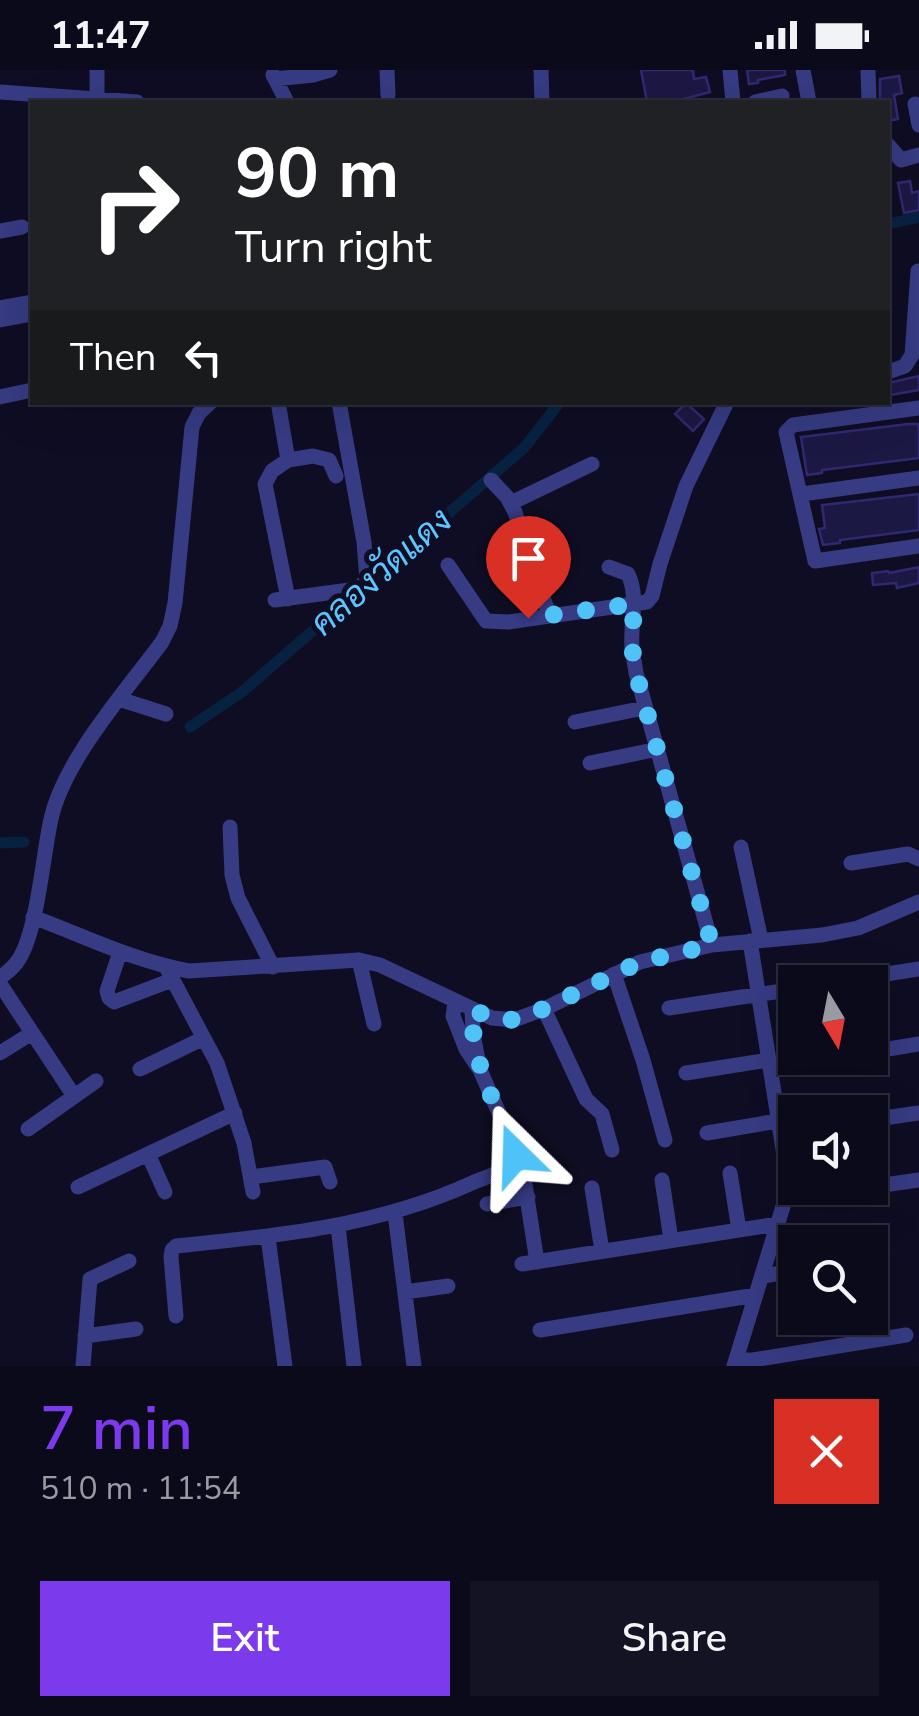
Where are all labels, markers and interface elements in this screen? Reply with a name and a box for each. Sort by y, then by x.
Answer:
text: 11:47 [50,10,151,61]
text: 90 m [235,126,399,222]
icon: right [70,140,200,270]
text: Turn right [235,217,432,278]
icon: left [176,330,231,385]
text: Then [70,332,156,383]
water label: คลองวัดแดง [300,497,462,647]
pin [486,516,571,619]
icon: arrive [501,531,556,586]
north arrow [778,965,888,1075]
map controls [778,965,888,1335]
button: sound [778,1095,888,1205]
position arrow [464,1103,568,1207]
button: search [778,1225,888,1335]
text: 7 min [40,1388,193,1470]
button: close [774,1399,879,1504]
text: 510 m · 11:54 [40,1467,241,1510]
button: Exit [40,1581,450,1696]
button: Share [470,1581,879,1696]

